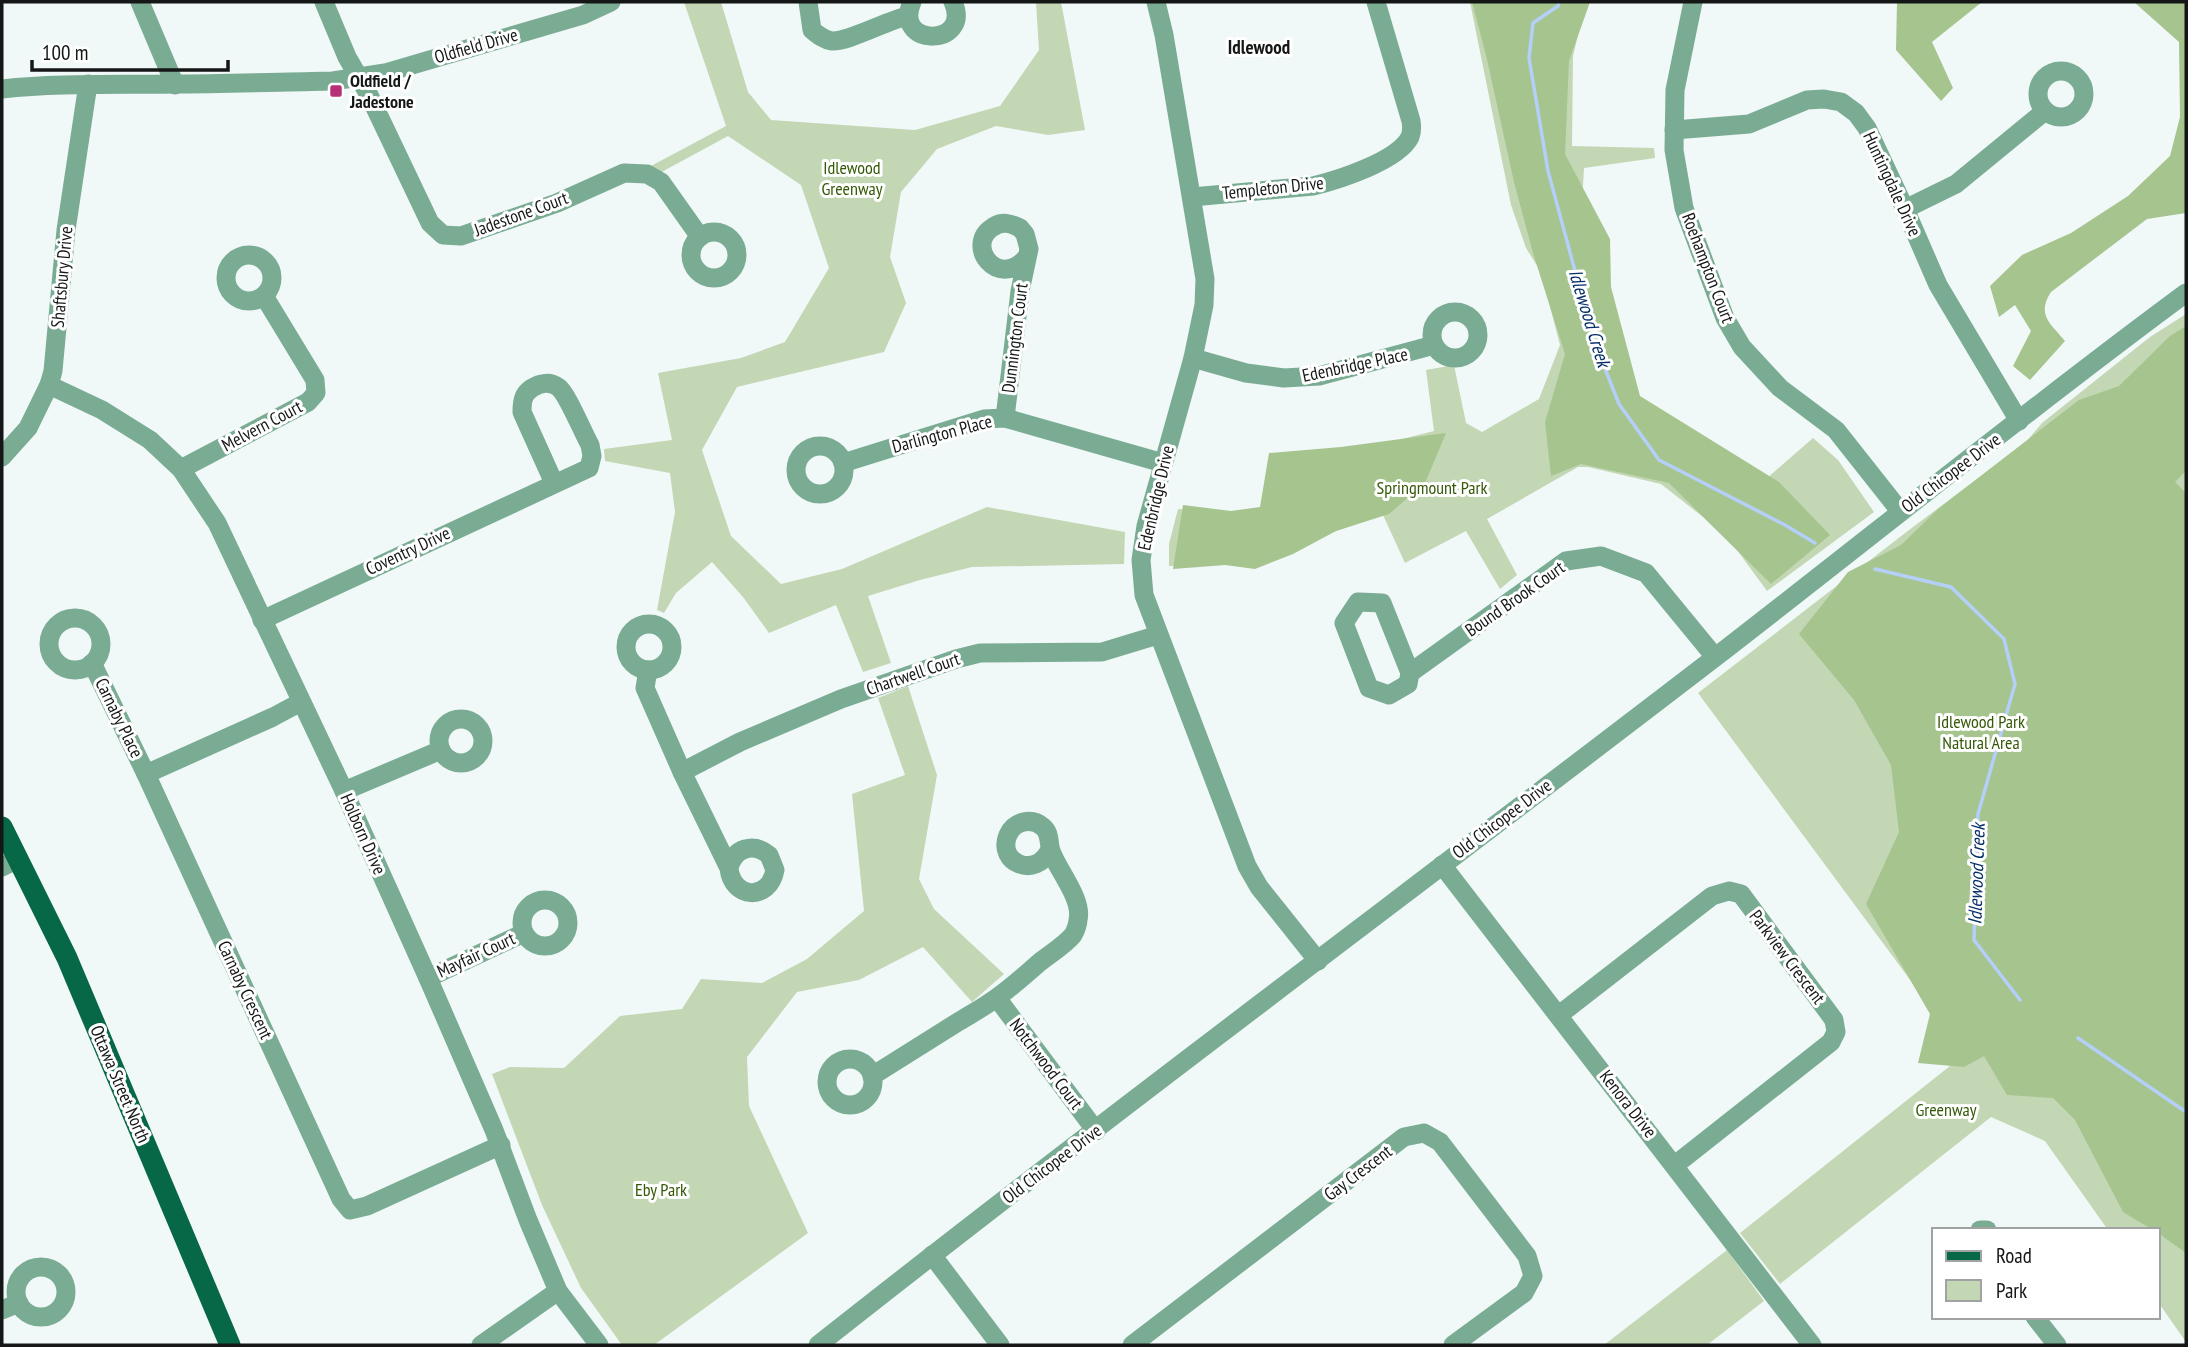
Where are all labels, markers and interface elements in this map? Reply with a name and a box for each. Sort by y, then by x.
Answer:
street label: Oldfield Drive [432,23,520,68]
scale bar [32,28,228,72]
district label: Idlewood [1228,35,1290,59]
text: 100 m [42,39,88,66]
place label: Oldfield / Jadestone [349,69,414,113]
marker: Oldfield / Jadestone [328,83,344,99]
street label: Huntingdale Drive [1858,128,1927,240]
park label: Idlewood Greenway [821,156,883,200]
street label: Templeton Drive [1221,171,1325,204]
street label: Jadestone Court [470,186,571,241]
street label: Roehampton Court [1677,210,1740,326]
street label: Shaftsbury Drive [46,225,77,329]
water label: Idlewood Creek [1564,266,1617,372]
street label: Dunnington Court [996,282,1033,394]
street label: Edenbridge Place [1300,342,1410,387]
street label: Melvern Court [218,395,306,456]
street label: Darlington Place [889,409,994,458]
street label: Old Chicopee Drive [1896,428,2005,518]
street label: Edenbridge Drive [1132,443,1179,553]
park label: Springmount Park [1377,476,1487,499]
street label: Coventry Drive [362,521,454,580]
street label: Bound Brook Court [1460,556,1569,641]
street label: Chartwell Court [863,647,963,700]
street label: Carnaby Place [90,674,149,761]
park label: Idlewood Park Natural Area [1937,710,2025,754]
street label: Old Chicopee Drive [1447,774,1556,864]
street label: Holborn Drive [335,790,392,878]
water label: Idlewood Creek [1962,820,1990,925]
street label: Parkview Crescent [1745,905,1830,1008]
street label: Mayfair Court [433,926,519,983]
street label: Carnaby Crescent [213,937,278,1043]
street label: Notchwood Court [1005,1014,1088,1114]
street label: Ottawa Street North [85,1022,156,1146]
street label: Kenora Drive [1595,1065,1662,1142]
park label: Greenway [1915,1098,1977,1121]
street label: Old Chicopee Drive [997,1119,1106,1209]
street label: Gay Crescent [1319,1140,1396,1206]
park label: Eby Park [635,1178,687,1201]
legend [1932,1228,2160,1319]
text: Road [1996,1242,2032,1269]
text: Park [1996,1277,2027,1304]

